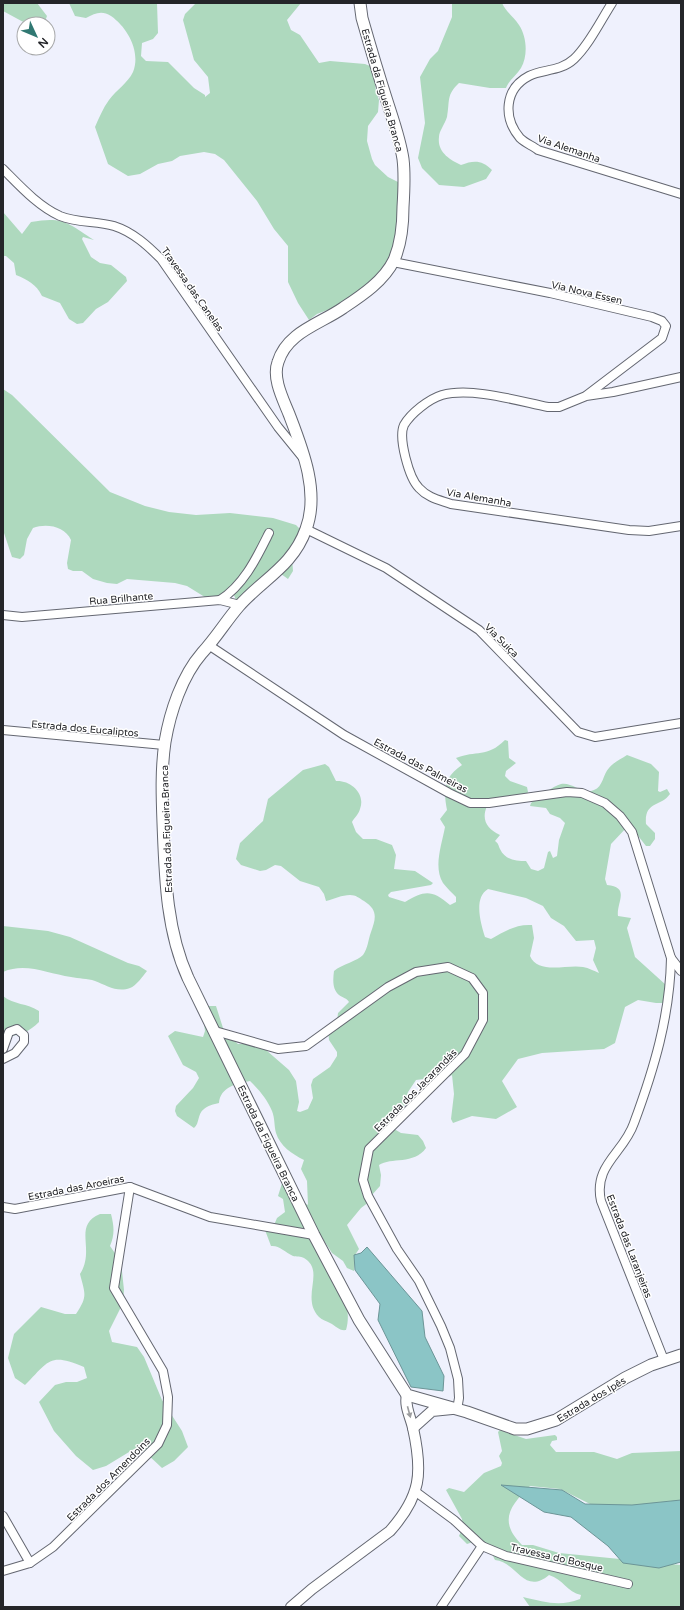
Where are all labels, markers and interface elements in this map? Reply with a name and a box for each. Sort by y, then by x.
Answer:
north arrow [16,16,56,56]
street label: Estrada da Figueira Branca [359,27,405,153]
text: N [35,35,51,50]
street label: Via Alemanha [536,133,602,165]
street label: Travessa das Canelas [159,245,226,334]
street label: Via Nova Essen [550,279,623,307]
street label: Via Alemanha [445,486,512,510]
street label: Rua Brilhante [89,590,154,608]
street label: Via Suiça [482,621,521,660]
street label: Estrada dos Eucaliptos [31,718,139,740]
street label: Estrada das Palmeiras [372,736,470,796]
street label: Estrada da Figueira Branca [159,765,175,893]
street label: Estrada dos Jacarandás [372,1047,460,1135]
street label: Estrada da Figueira Branca [235,1083,302,1204]
street label: Estrada das Aroeiras [27,1173,126,1203]
street label: Estrada das Laranjeiras [604,1193,654,1300]
street label: Estrada dos Ipês [555,1374,628,1425]
one-way arrow [406,1406,412,1418]
street label: Estrada dos Amendoins [65,1435,153,1524]
street label: Travessa do Bosque [509,1542,604,1575]

